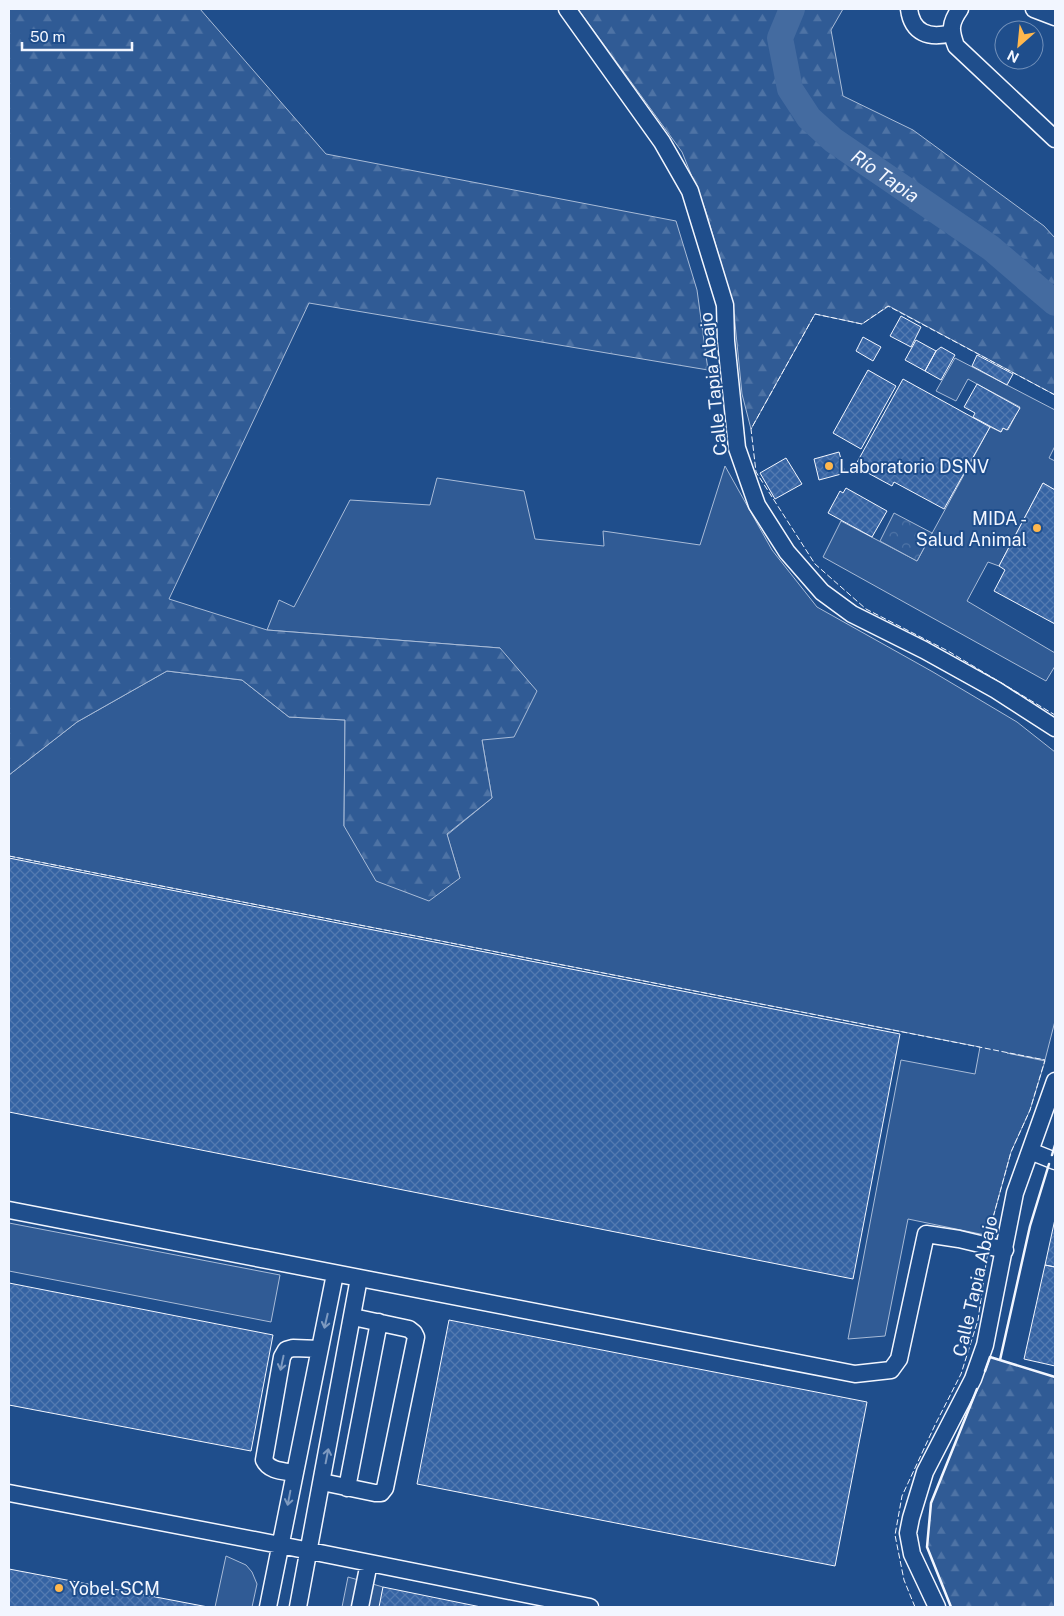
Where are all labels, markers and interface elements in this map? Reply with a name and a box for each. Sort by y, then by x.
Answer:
scale bar [22,20,132,52]
north arrow [994,20,1044,70]
text: 50 m [30,28,65,45]
text: N [1005,47,1022,66]
water label: Río Tapia [847,145,923,207]
street label: Calle Tapia Abajo [695,311,731,457]
place label: Laboratorio DSNV [839,456,989,477]
marker: Laboratorio DSNV [823,460,835,472]
place label: MIDA - Salud Animal [916,508,1027,550]
marker: MIDA - Salud Animal [1031,522,1043,534]
street label: Calle Tapia Abajo [949,1213,1001,1359]
one-way arrow [321,1313,330,1329]
one-way arrow [277,1355,286,1371]
one-way arrow [322,1449,332,1465]
one-way arrow [284,1489,294,1505]
place label: Yobel SCM [69,1578,160,1599]
marker: Yobel SCM [53,1582,65,1594]

